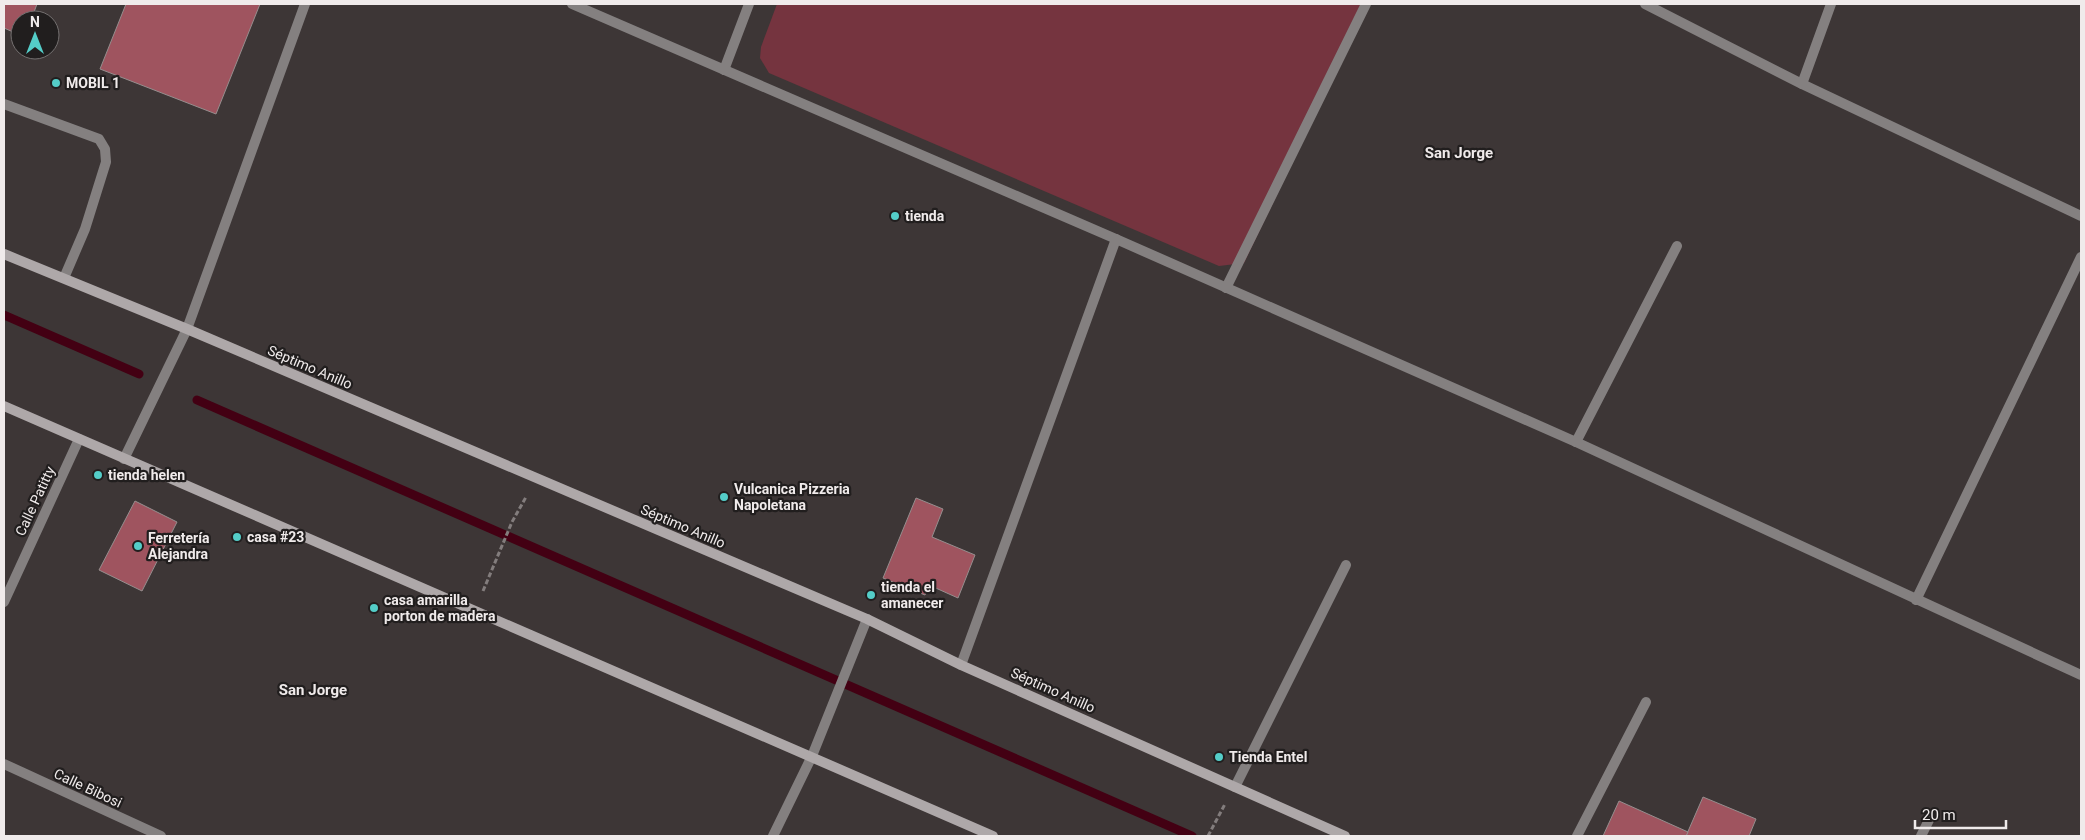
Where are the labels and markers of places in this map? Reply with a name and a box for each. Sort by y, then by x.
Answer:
place label: MOBIL 1 [66,75,120,91]
marker: MOBIL 1 [50,77,62,89]
place label: tienda [905,208,945,224]
marker: tienda [889,210,901,222]
place label: tienda helen [108,467,185,483]
marker: tienda helen [92,469,104,481]
place label: Vulcanica Pizzeria Napoletana [734,481,850,513]
marker: Vulcanica Pizzeria Napoletana [718,491,730,503]
place label: casa #23 [247,529,304,545]
place label: Ferretería Alejandra [148,530,210,562]
marker: casa #23 [231,531,243,543]
marker: Ferretería Alejandra [132,540,144,552]
place label: tienda el amanecer [881,579,944,611]
marker: tienda el amanecer [865,589,877,601]
place label: casa amarilla porton de madera [384,592,496,624]
marker: casa amarilla porton de madera [368,602,380,614]
place label: Tienda Entel [1229,749,1307,765]
marker: Tienda Entel [1213,751,1225,763]

